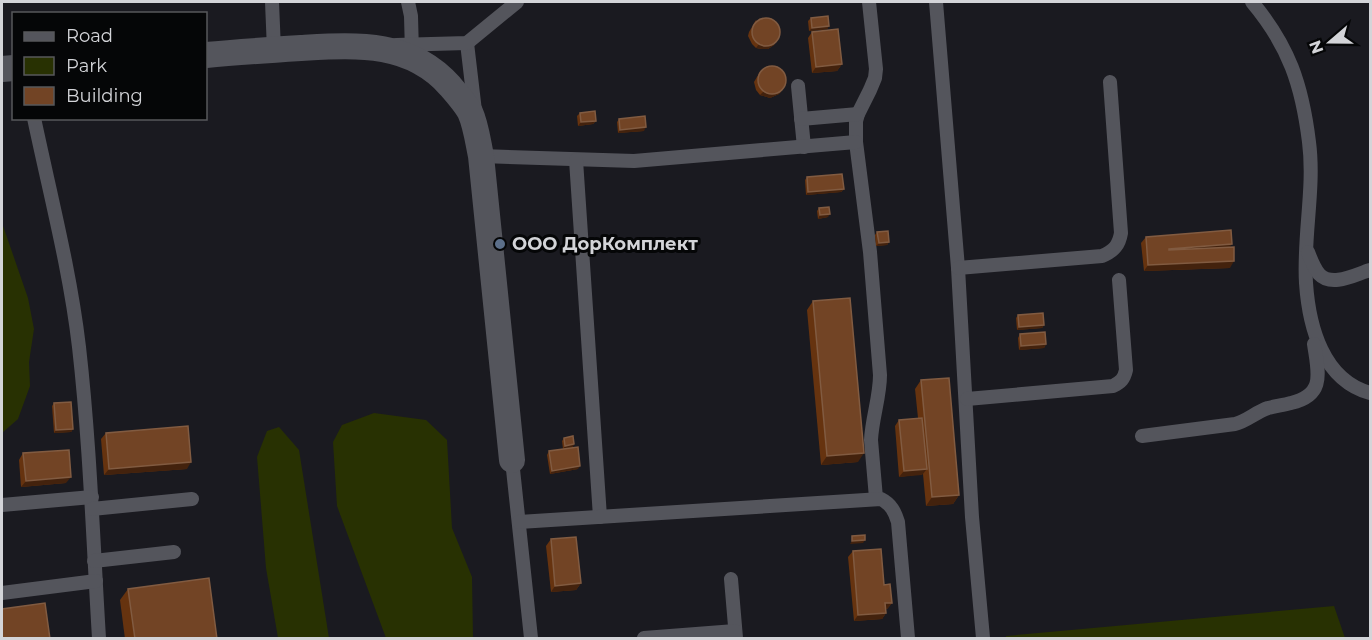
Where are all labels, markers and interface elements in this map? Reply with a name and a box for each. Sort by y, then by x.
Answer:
legend [12,12,207,120]
north arrow [1300,12,1360,72]
text: Road [66,25,113,47]
text: N [1305,38,1328,56]
text: Park [66,55,107,77]
text: Building [66,85,143,107]
place label: ООО ДорКомплект [512,233,698,255]
marker: ООО ДорКомплект [493,237,507,251]

